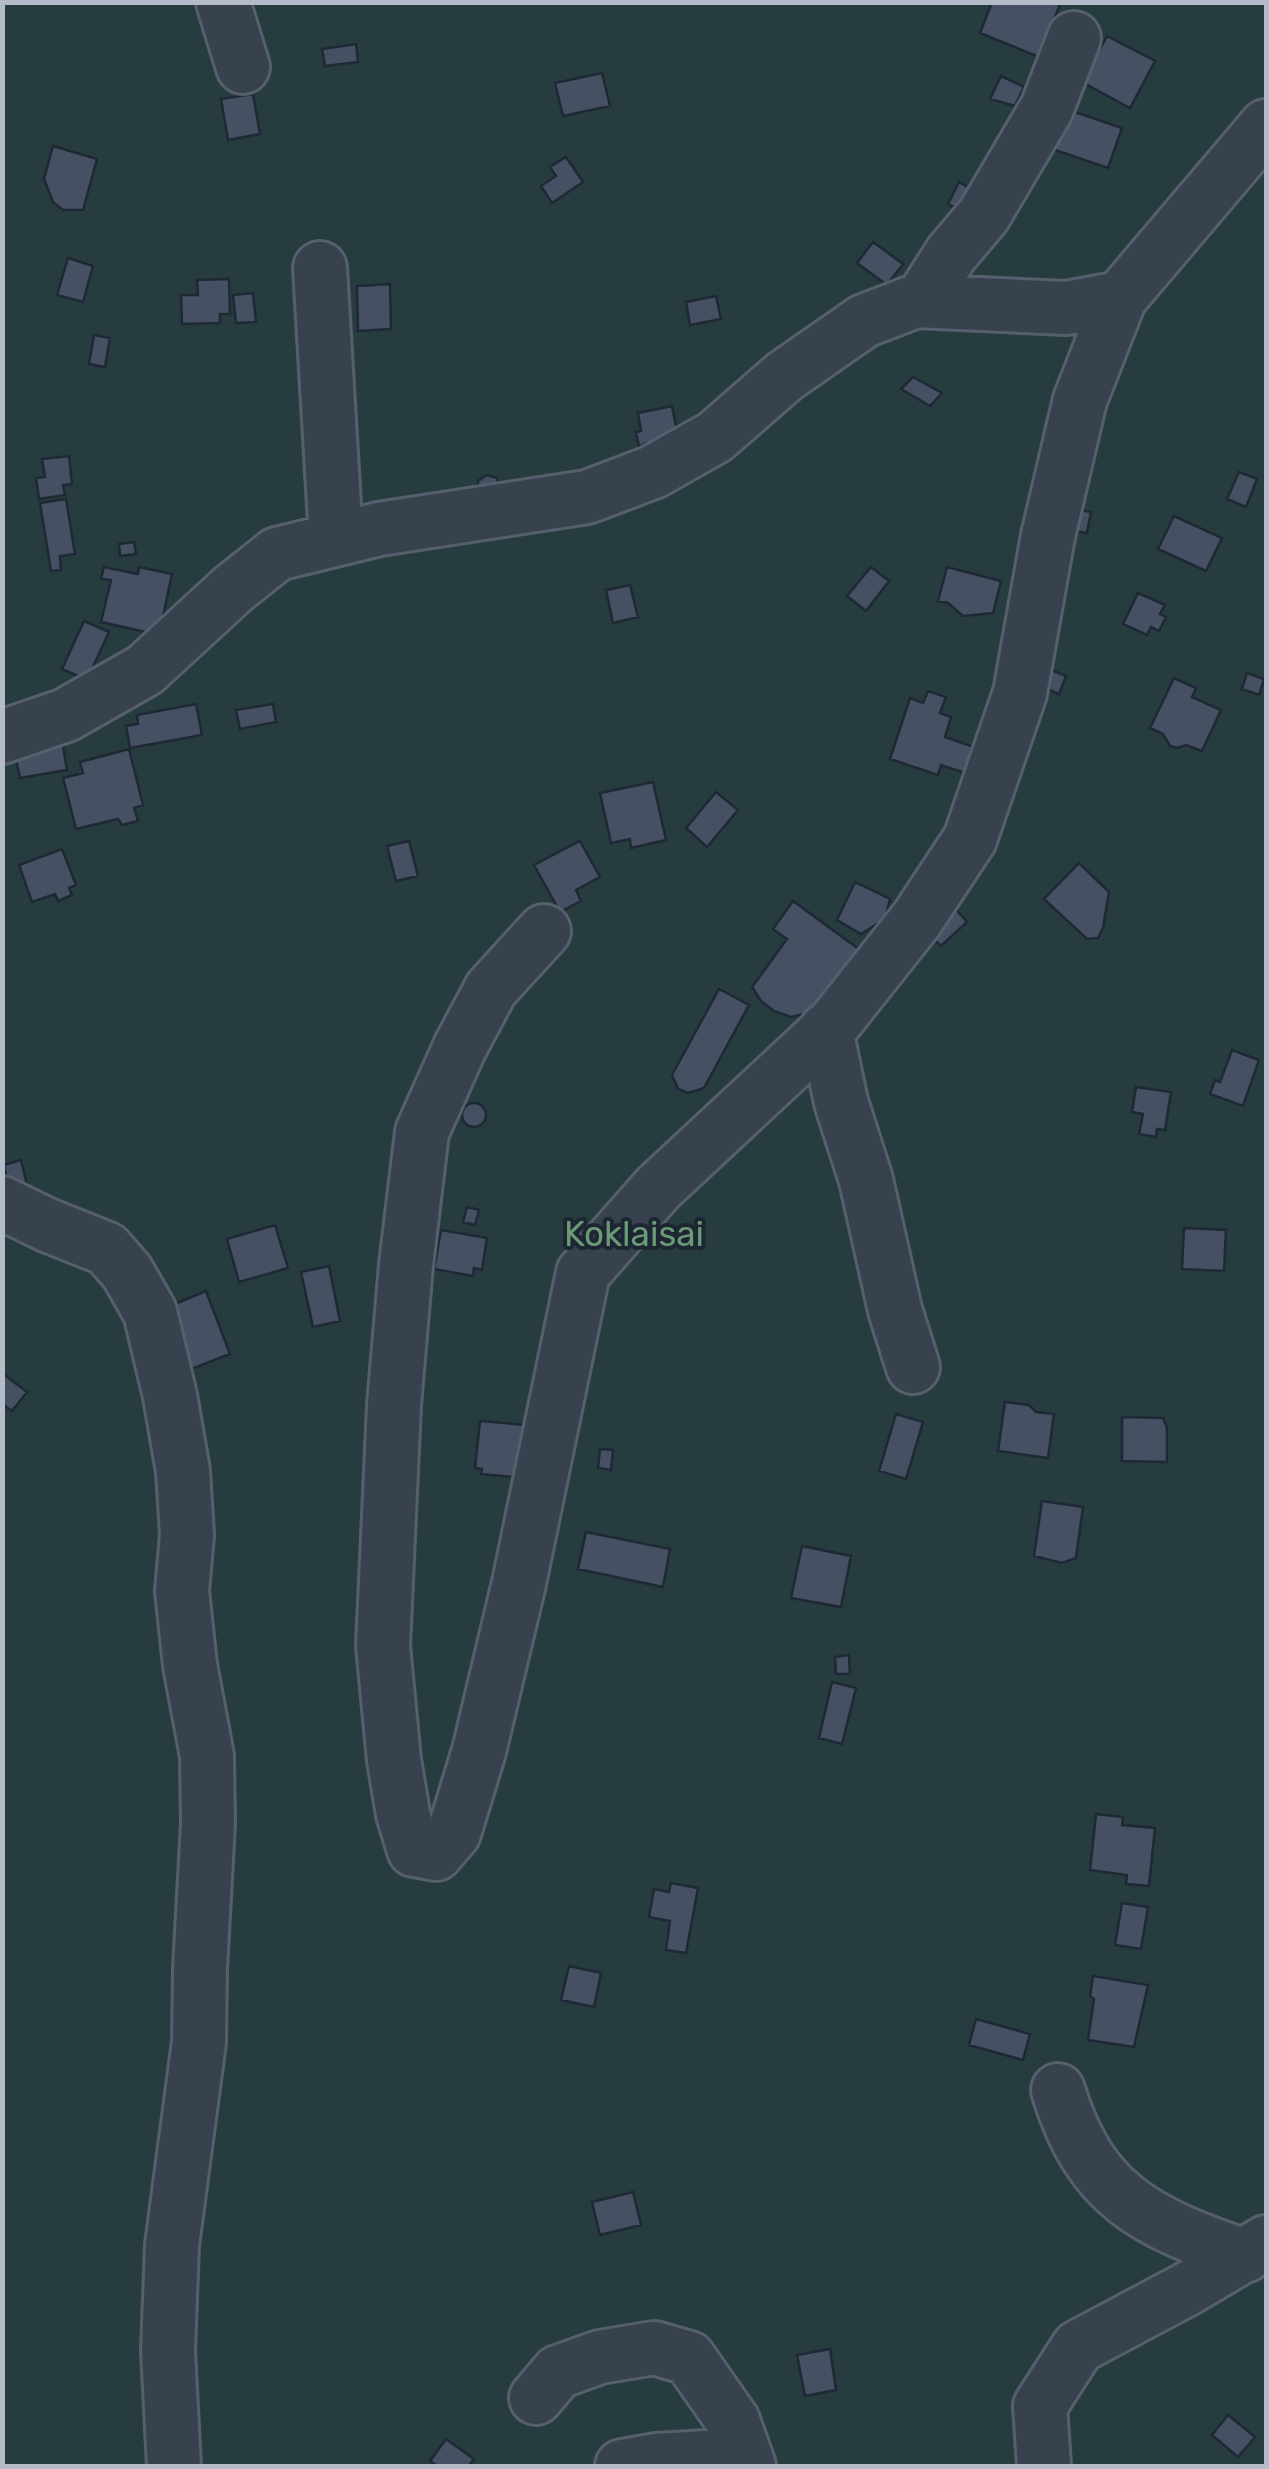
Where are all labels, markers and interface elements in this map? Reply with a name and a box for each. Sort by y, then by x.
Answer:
park label: Koklaisai [564,1213,704,1255]

